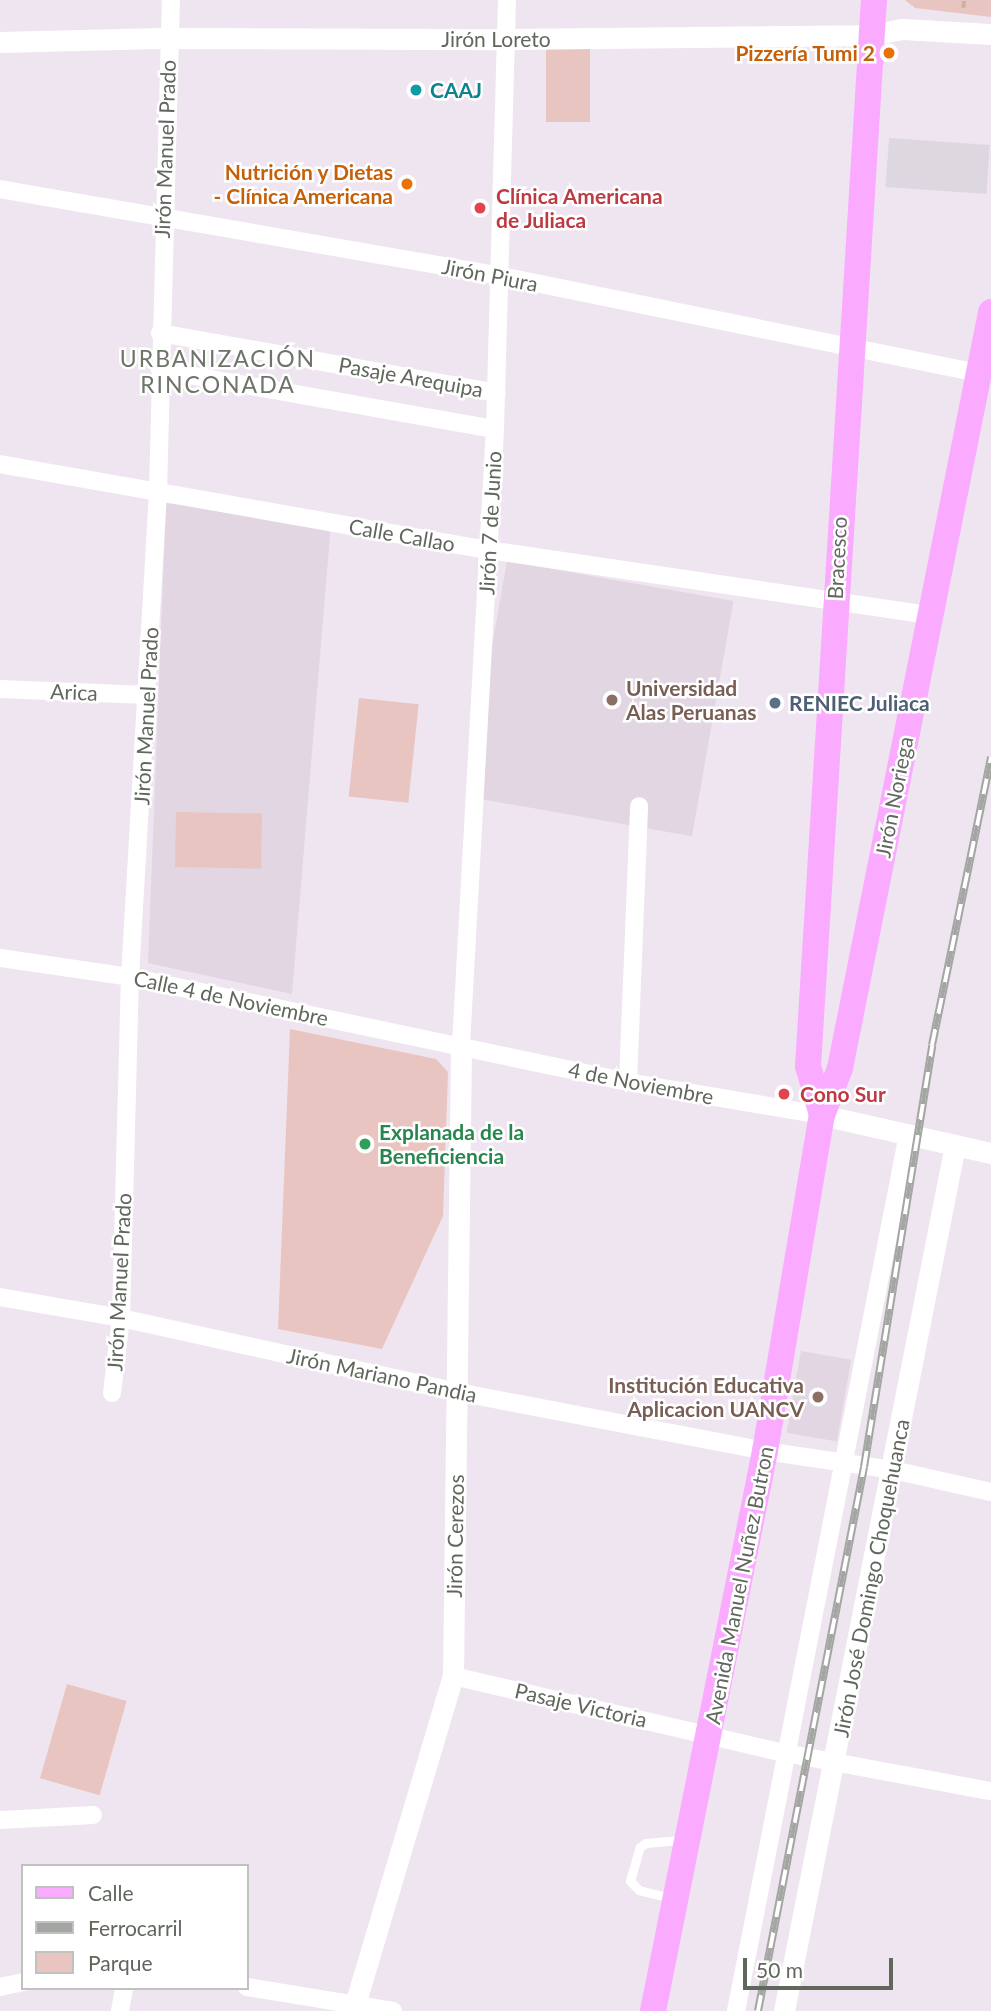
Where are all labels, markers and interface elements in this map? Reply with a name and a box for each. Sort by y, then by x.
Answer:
street label: Jirón Loreto [441,26,551,52]
place label: Pizzería Tumi 2 [735,40,875,66]
marker: Pizzería Tumi 2 [881,45,897,61]
street label: Jirón Manuel Prado [149,59,181,239]
place label: CAAJ [430,77,482,103]
marker: CAAJ [408,82,424,98]
place label: Nutrición y Dietas - Clínica Americana [213,159,393,209]
marker: Nutrición y Dietas - Clínica Americana [399,176,415,192]
place label: Clínica Americana de Juliaca [496,183,663,233]
marker: Clínica Americana de Juliaca [470,198,490,218]
street label: Jirón Piura [440,253,540,297]
district label: URBANIZACIÓN RINCONADA [121,344,315,398]
street label: Pasaje Arequipa [336,352,486,402]
street label: Jirón 7 de Junio [474,450,506,596]
street label: Calle Callao [347,513,457,557]
street label: Bracesco [822,516,852,600]
street label: Jirón Manuel Prado [129,626,163,806]
place label: Universidad Alas Peruanas [626,675,757,725]
street label: Arica [50,679,98,705]
place label: RENIEC Juliaca [789,690,930,716]
marker: Universidad Alas Peruanas [604,692,620,708]
marker: RENIEC Juliaca [767,695,783,711]
street label: Jirón Noriega [870,734,918,860]
street label: Calle 4 de Noviembre [131,965,331,1031]
street label: 4 de Noviembre [566,1057,716,1109]
place label: Cono Sur [800,1081,886,1107]
marker: Cono Sur [774,1084,794,1104]
place label: Explanada de la Beneficiencia [379,1119,524,1169]
marker: Explanada de la Beneficiencia [357,1136,373,1152]
street label: Jirón Manuel Prado [102,1192,136,1372]
street label: Jirón Mariano Pandia [285,1343,479,1407]
place label: Institución Educativa Aplicacion UANCV [608,1372,804,1422]
marker: Institución Educativa Aplicacion UANCV [810,1389,826,1405]
street label: Jirón José Domingo Choquehuanca [828,1417,914,1739]
street label: Avenida Manuel Nuñez Butron [700,1444,778,1726]
street label: Jirón Cerezos [441,1474,469,1598]
street label: Pasaje Victoria [512,1677,650,1733]
legend [21,1864,248,1990]
text: Calle [88,1880,133,1905]
text: Ferrocarril [88,1915,183,1940]
scale bar [746,1944,897,1988]
text: Parque [88,1950,153,1975]
text: 50 m [756,1957,803,1982]

